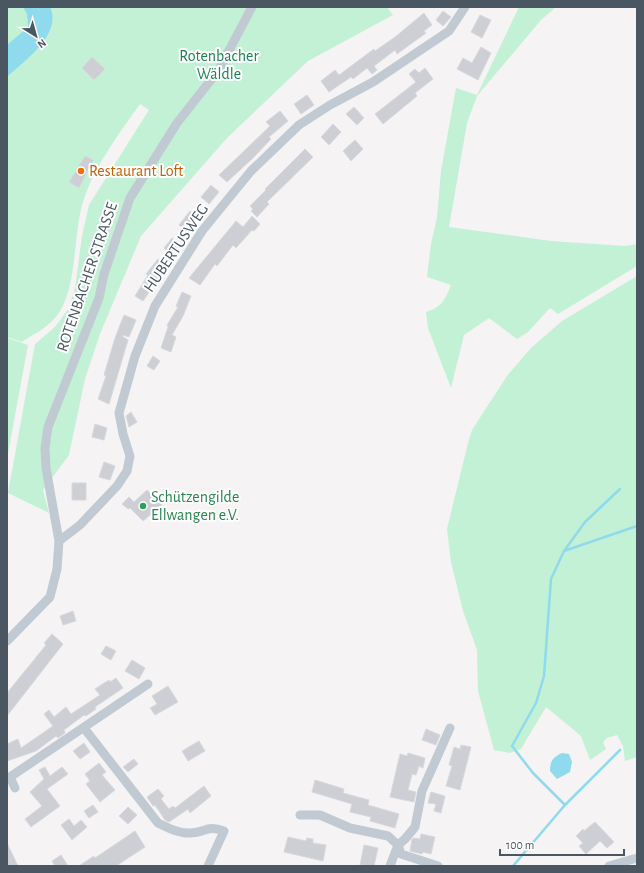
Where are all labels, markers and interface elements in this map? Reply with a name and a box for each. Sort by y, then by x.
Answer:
north arrow [16,16,56,56]
text: N [35,37,48,50]
park label: Rotenbacher Wäldle [179,48,259,82]
place label: Restaurant Loft [89,163,183,179]
marker: Restaurant Loft [76,166,86,176]
street label: ROTENBACHER STRASSE [54,200,120,354]
street label: HUBERTUSWEG [141,201,211,295]
place label: Schützengilde Ellwangen e.V. [151,489,239,523]
marker: Schützengilde Ellwangen e.V. [138,501,148,511]
scale bar [500,831,624,857]
text: 100 m [506,839,534,851]

